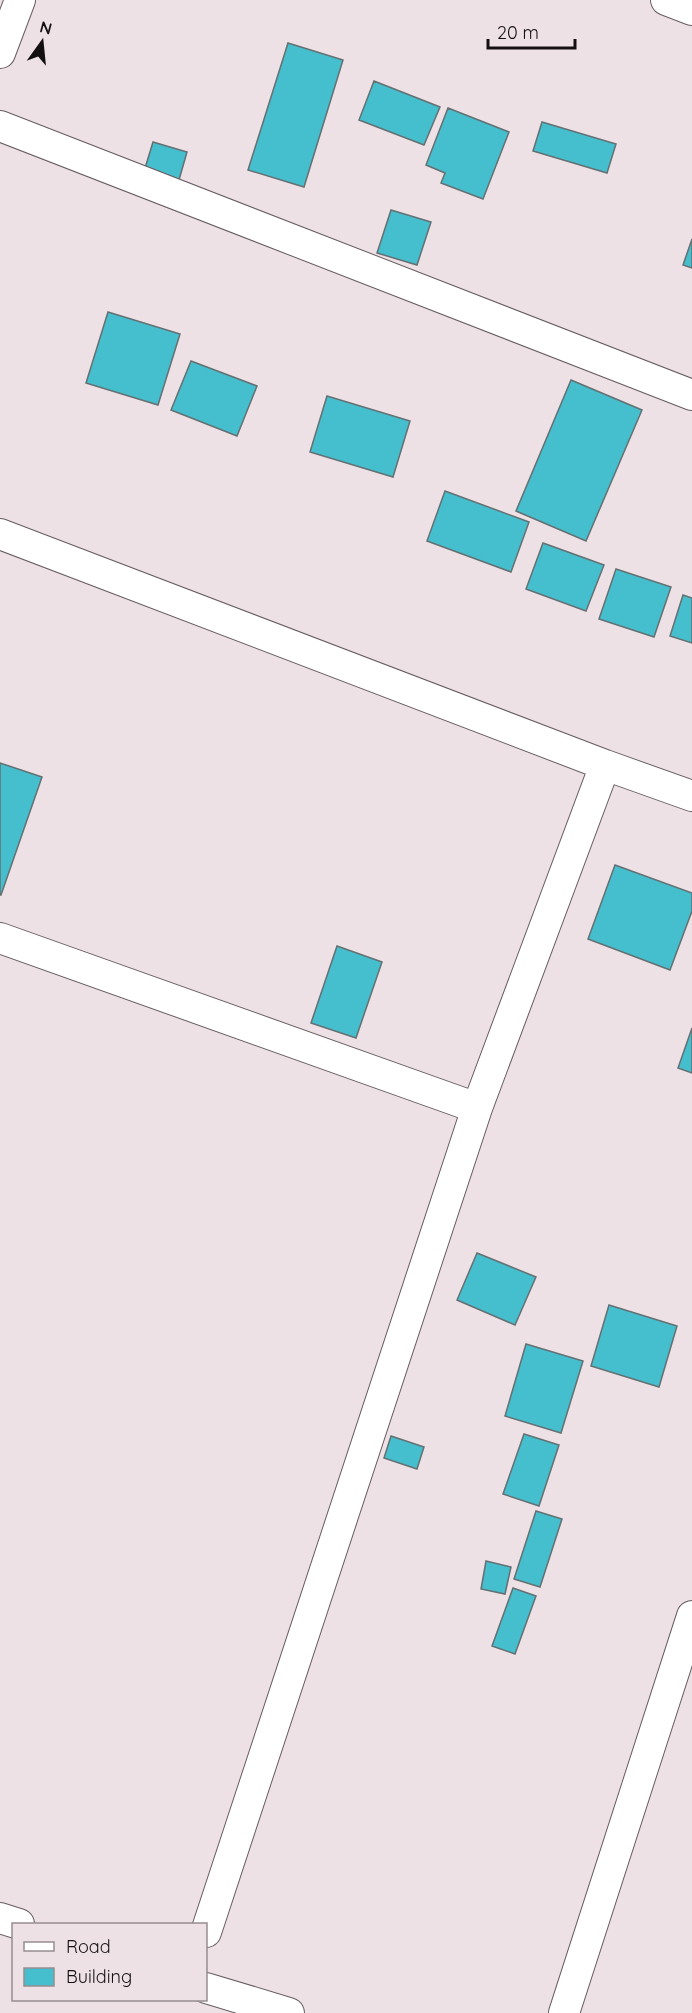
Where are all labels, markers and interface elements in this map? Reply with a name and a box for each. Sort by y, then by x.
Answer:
north arrow [12,12,72,72]
scale bar [488,12,575,50]
text: N [38,16,54,39]
text: 20 m [497,21,539,44]
legend [12,1923,207,2001]
text: Road [66,1935,111,1958]
text: Building [66,1965,132,1988]

